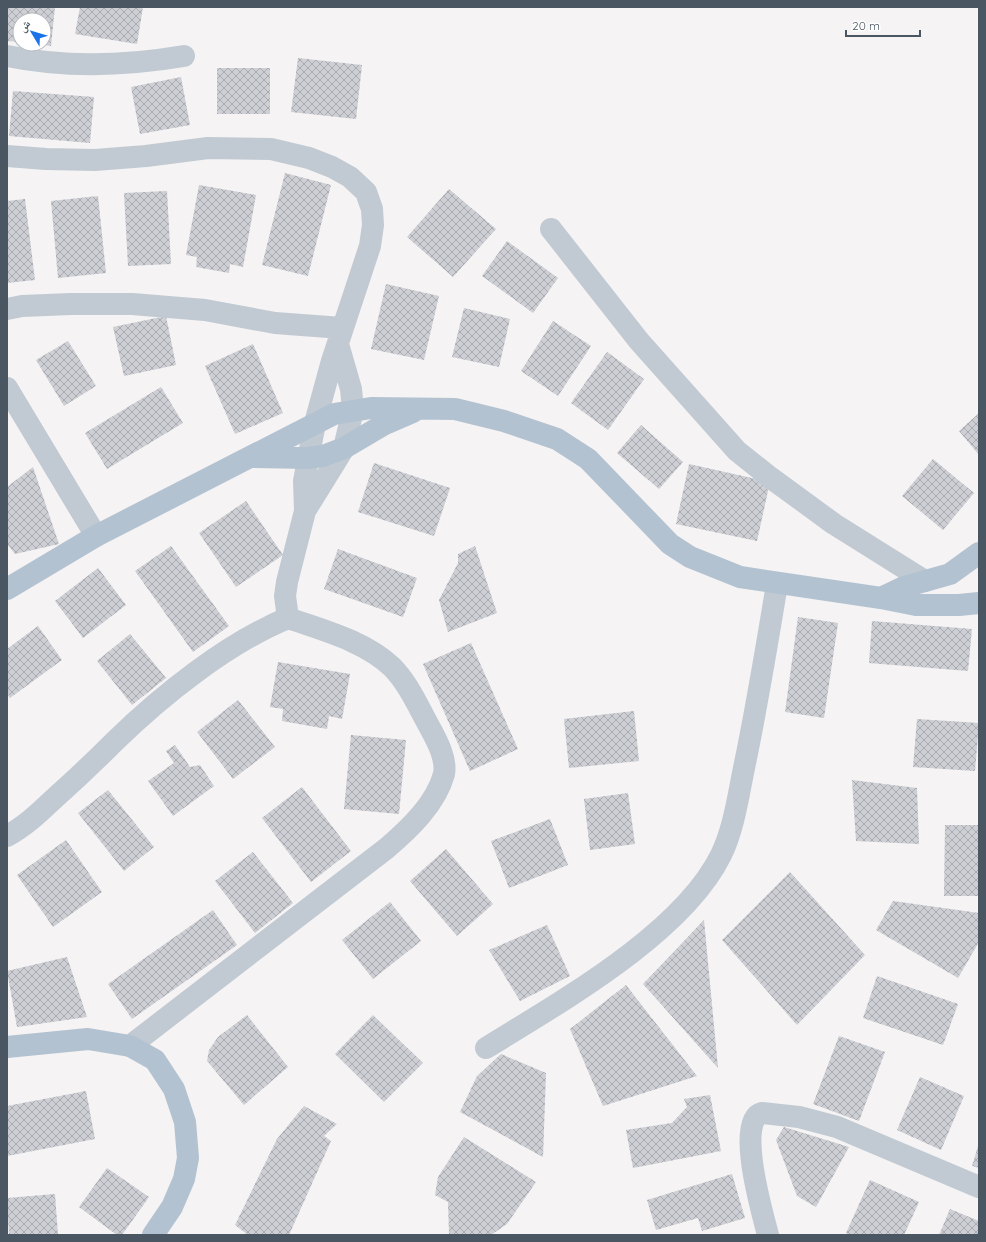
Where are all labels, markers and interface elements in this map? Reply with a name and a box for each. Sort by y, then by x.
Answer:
north arrow [12,12,52,52]
scale bar [846,12,920,38]
text: ش [15,17,34,35]
text: 20 m [852,18,880,33]

